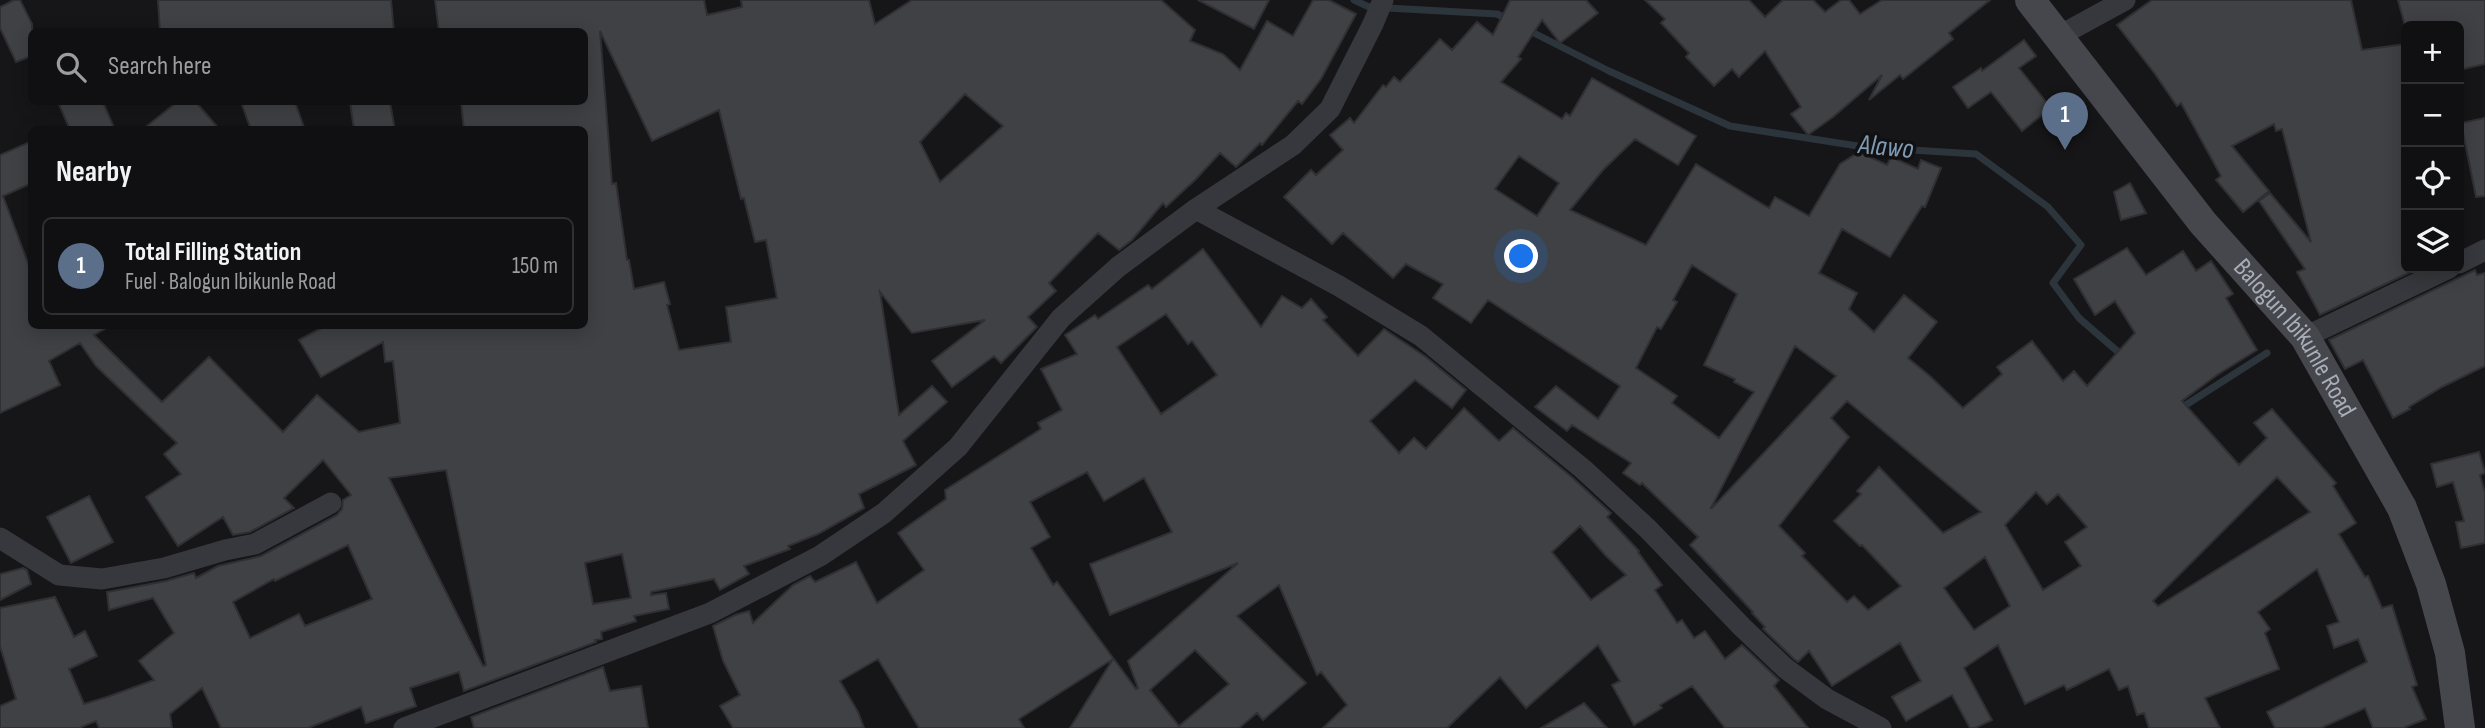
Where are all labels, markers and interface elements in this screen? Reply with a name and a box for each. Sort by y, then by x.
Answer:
map controls [2401,21,2464,273]
button: + [2401,21,2464,84]
search box [28,28,588,105]
icon: search [52,48,90,86]
text: Search here [108,51,211,82]
button: − [2401,84,2464,147]
pin: 1 [2042,92,2088,150]
water label: Alawo [1856,128,1916,166]
button: locate [2401,147,2464,210]
text: Nearby [56,154,132,190]
button: layers [2401,210,2464,273]
text: Total Filling Station [125,237,301,268]
your location [1504,239,1538,273]
text: 1 [76,252,86,280]
text: 150 m [512,252,558,280]
street label: Balogun Ibikunle Road [2227,252,2363,422]
text: Fuel · Balogun Ibikunle Road [125,268,336,296]

